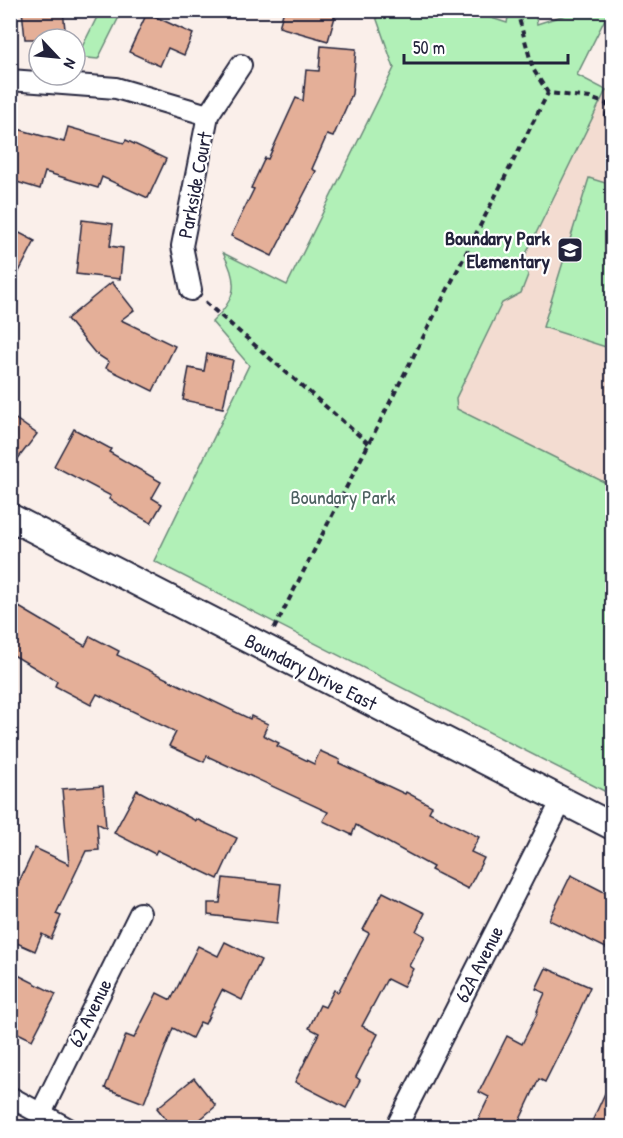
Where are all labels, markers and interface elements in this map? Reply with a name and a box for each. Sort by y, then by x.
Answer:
north arrow [27,27,87,87]
scale bar [404,27,568,65]
text: 50 m [413,35,445,60]
text: N [59,55,82,73]
street label: Parkside Court [171,128,218,240]
place label: Boundary Park Elementary [445,224,551,275]
school or university icon: Boundary Park Elementary [555,235,585,265]
park label: Boundary Park [290,483,396,510]
street label: Boundary Drive East [240,627,383,717]
street label: 62A Avenue [448,921,509,1007]
street label: 62 Avenue [61,974,118,1051]

